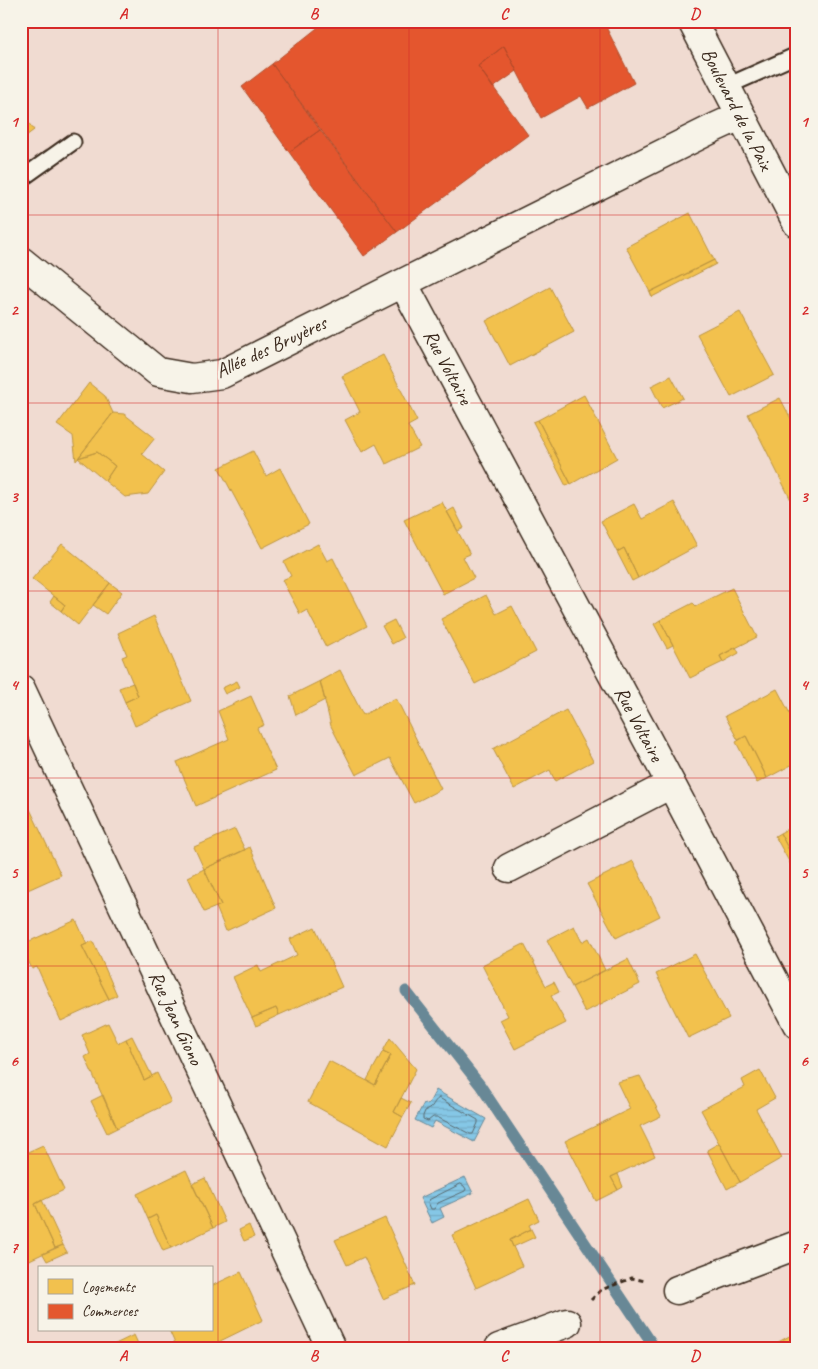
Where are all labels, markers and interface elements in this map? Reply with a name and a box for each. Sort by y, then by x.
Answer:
text: A [119,4,129,24]
text: B [310,4,320,24]
text: C [500,4,510,24]
text: D [690,4,701,24]
street label: Boulevard de la Paix [696,44,779,176]
text: 1 [10,112,19,132]
text: 1 [800,112,809,132]
text: 2 [10,300,19,320]
text: 2 [800,300,809,320]
street label: Allée des Bruyères [212,309,332,384]
street label: Rue Voltaire [418,325,479,410]
text: 3 [10,487,19,507]
text: 3 [800,487,809,507]
text: 4 [10,675,19,695]
text: 4 [800,675,809,695]
street label: Rue Voltaire [609,682,670,767]
text: 5 [11,863,20,883]
text: 5 [801,863,810,883]
street label: Rue Jean Giono [143,967,209,1070]
text: 6 [10,1051,19,1071]
text: 6 [800,1051,809,1071]
text: 7 [10,1238,19,1258]
text: 7 [800,1238,809,1258]
legend [38,1266,212,1332]
text: Logements [82,1278,137,1297]
text: Commerces [82,1302,139,1321]
text: A [119,1346,129,1366]
text: B [310,1346,320,1366]
text: C [500,1346,510,1366]
text: D [690,1346,701,1366]

